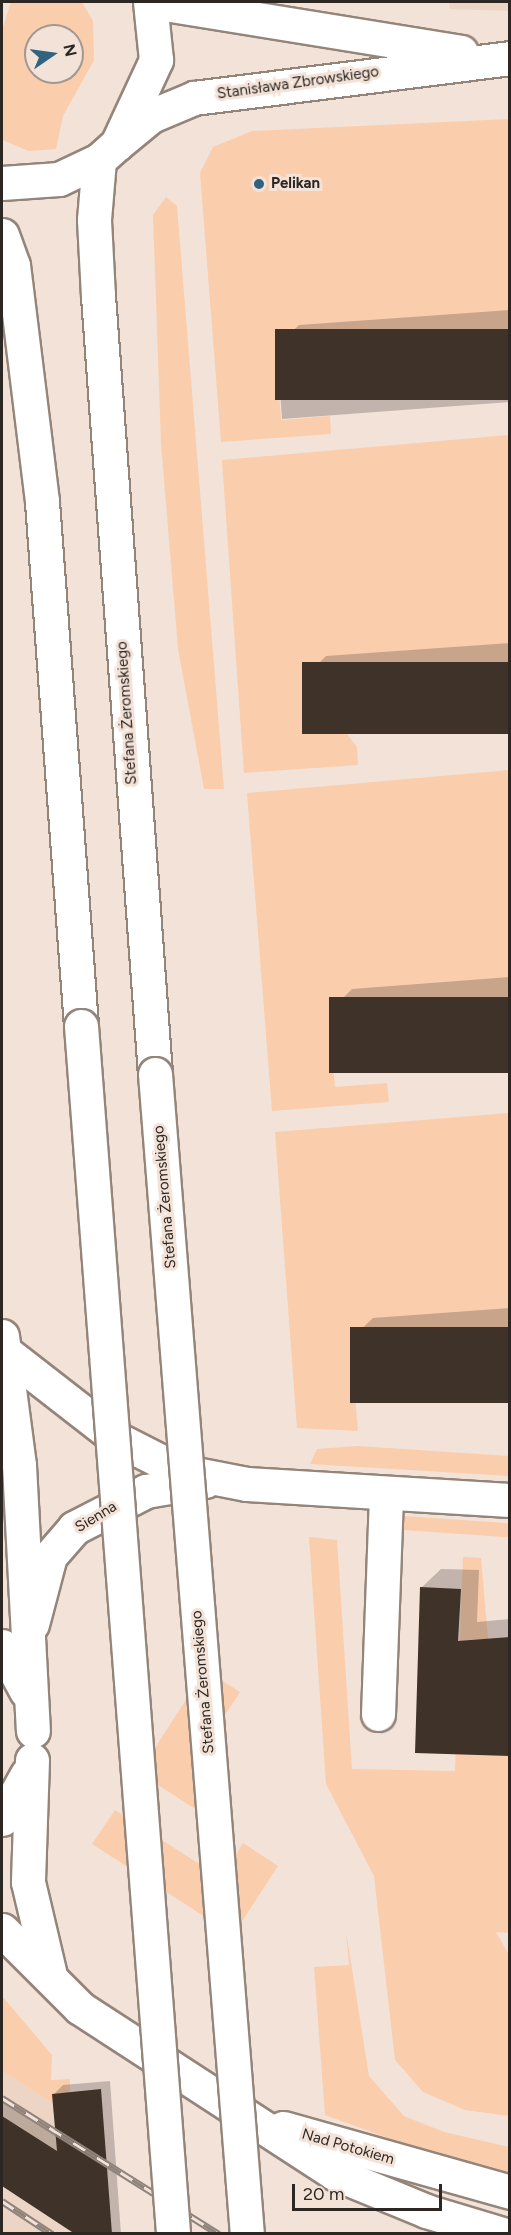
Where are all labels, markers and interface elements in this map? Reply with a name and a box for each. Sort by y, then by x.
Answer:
north arrow [24,24,84,84]
text: N [59,42,81,58]
street label: Stanisława Zbrowskiego [216,63,380,103]
place label: Pelikan [271,175,320,193]
marker: Pelikan [252,177,266,191]
street label: Stefana Żeromskiego [113,641,141,785]
street label: Stefana Żeromskiego [150,1125,180,1269]
street label: Sienna [72,1498,120,1536]
street label: Stefana Żeromskiego [188,1610,218,1754]
street label: Nad Potokiem [300,2125,396,2169]
scale bar [295,2172,445,2210]
text: 20 m [303,2183,344,2205]

